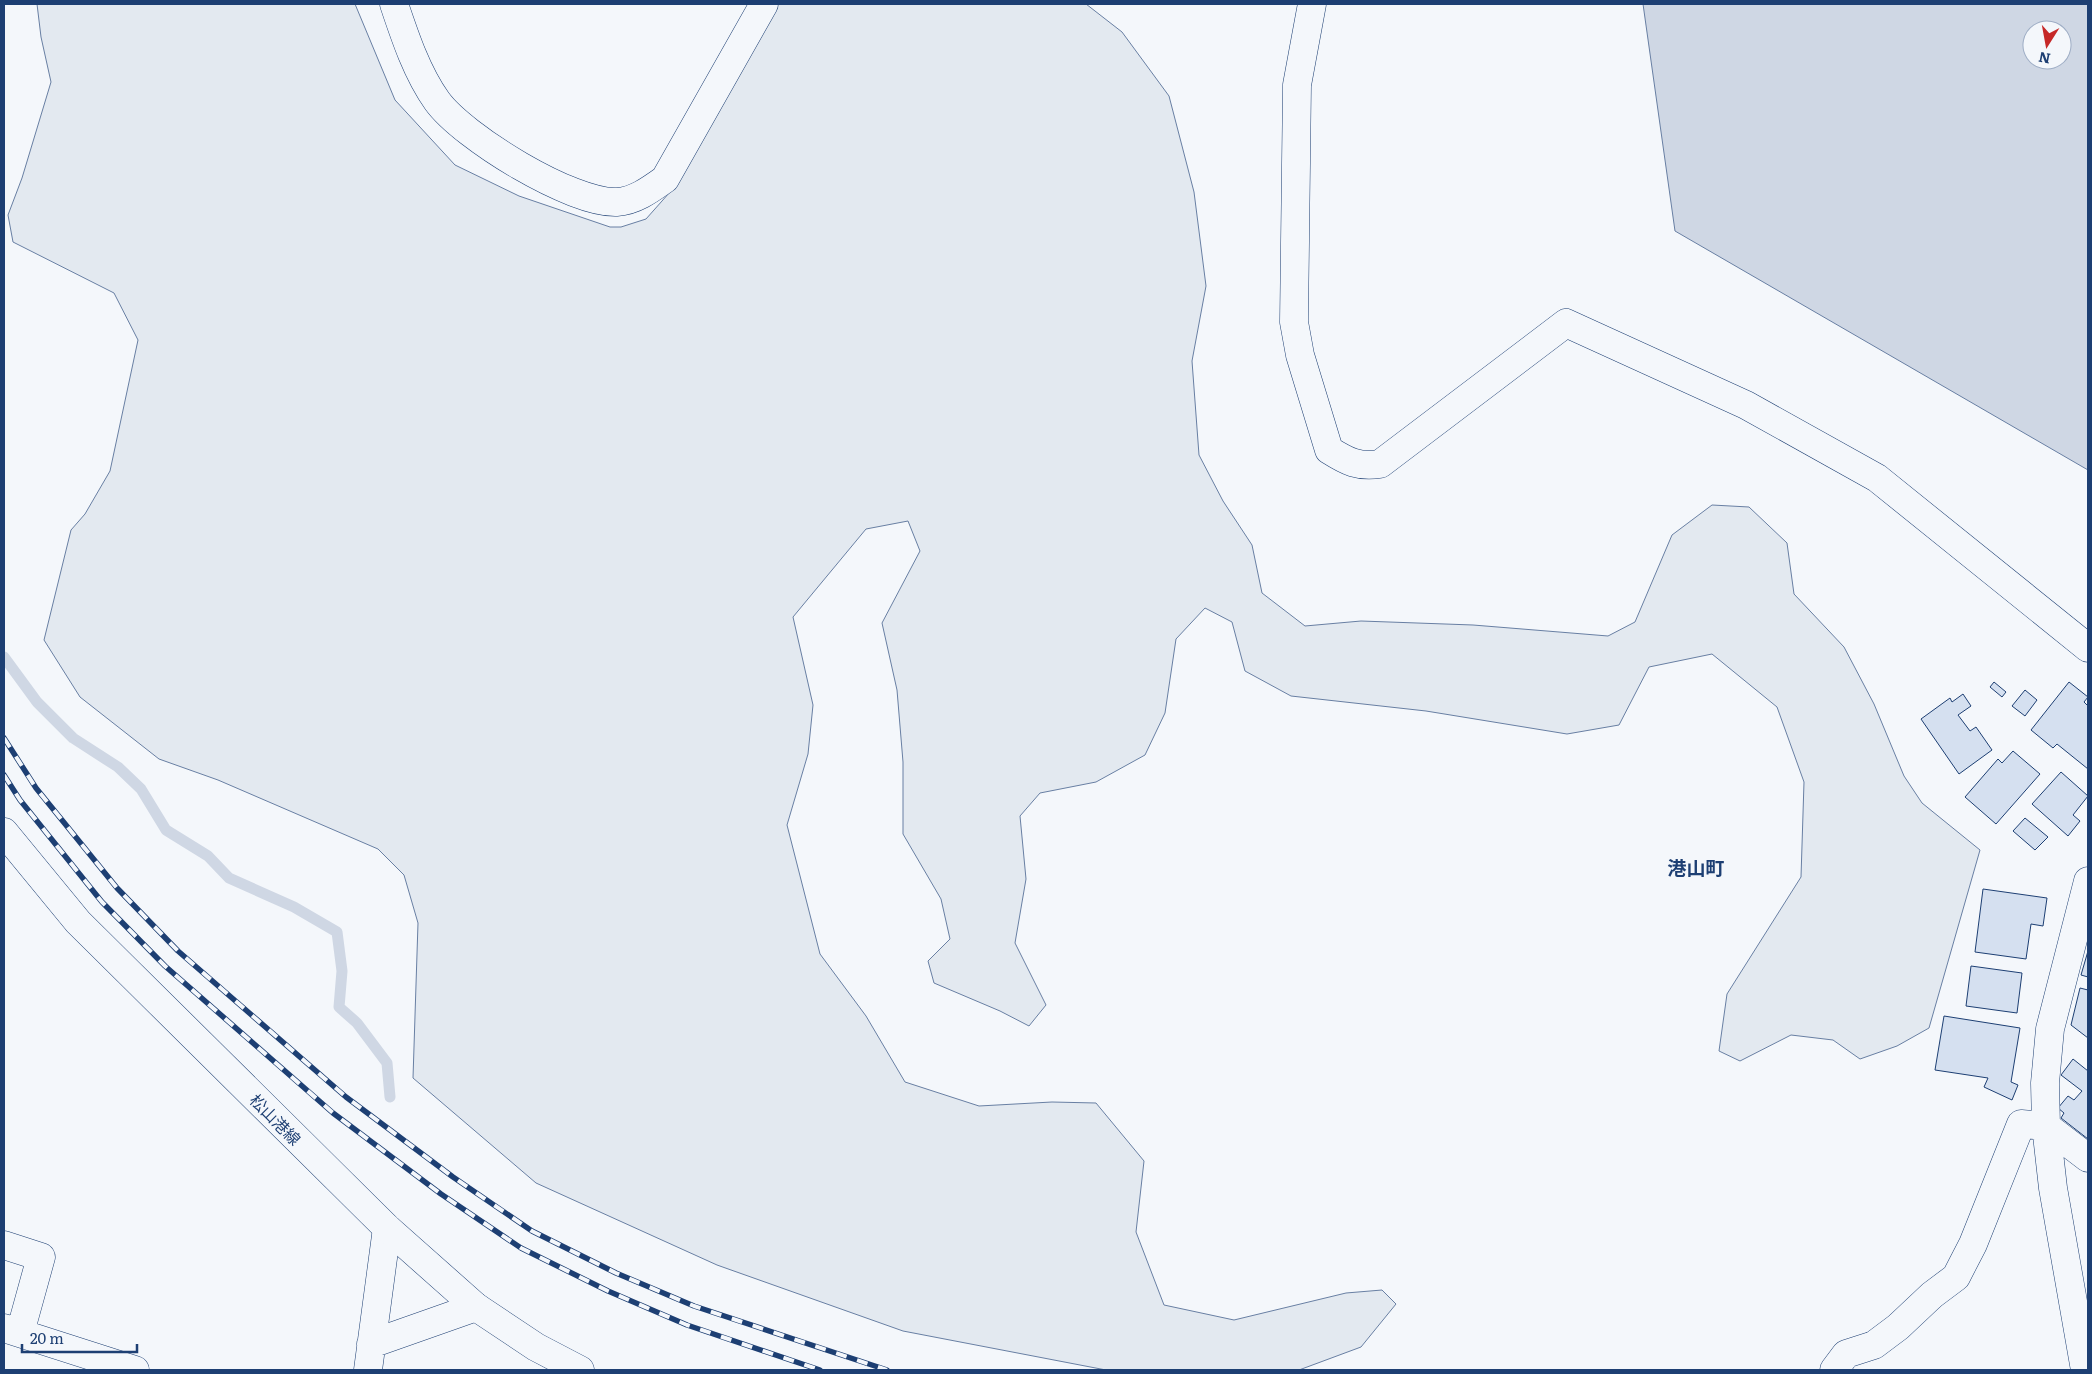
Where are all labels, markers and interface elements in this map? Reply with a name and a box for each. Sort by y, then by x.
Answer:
north arrow [2022,20,2072,70]
text: N [2036,48,2052,70]
district label: 港山町 [1667,853,1725,881]
street label: 松山港線 [245,1088,307,1150]
scale bar [22,1322,138,1354]
text: 20 m [30,1326,64,1349]

